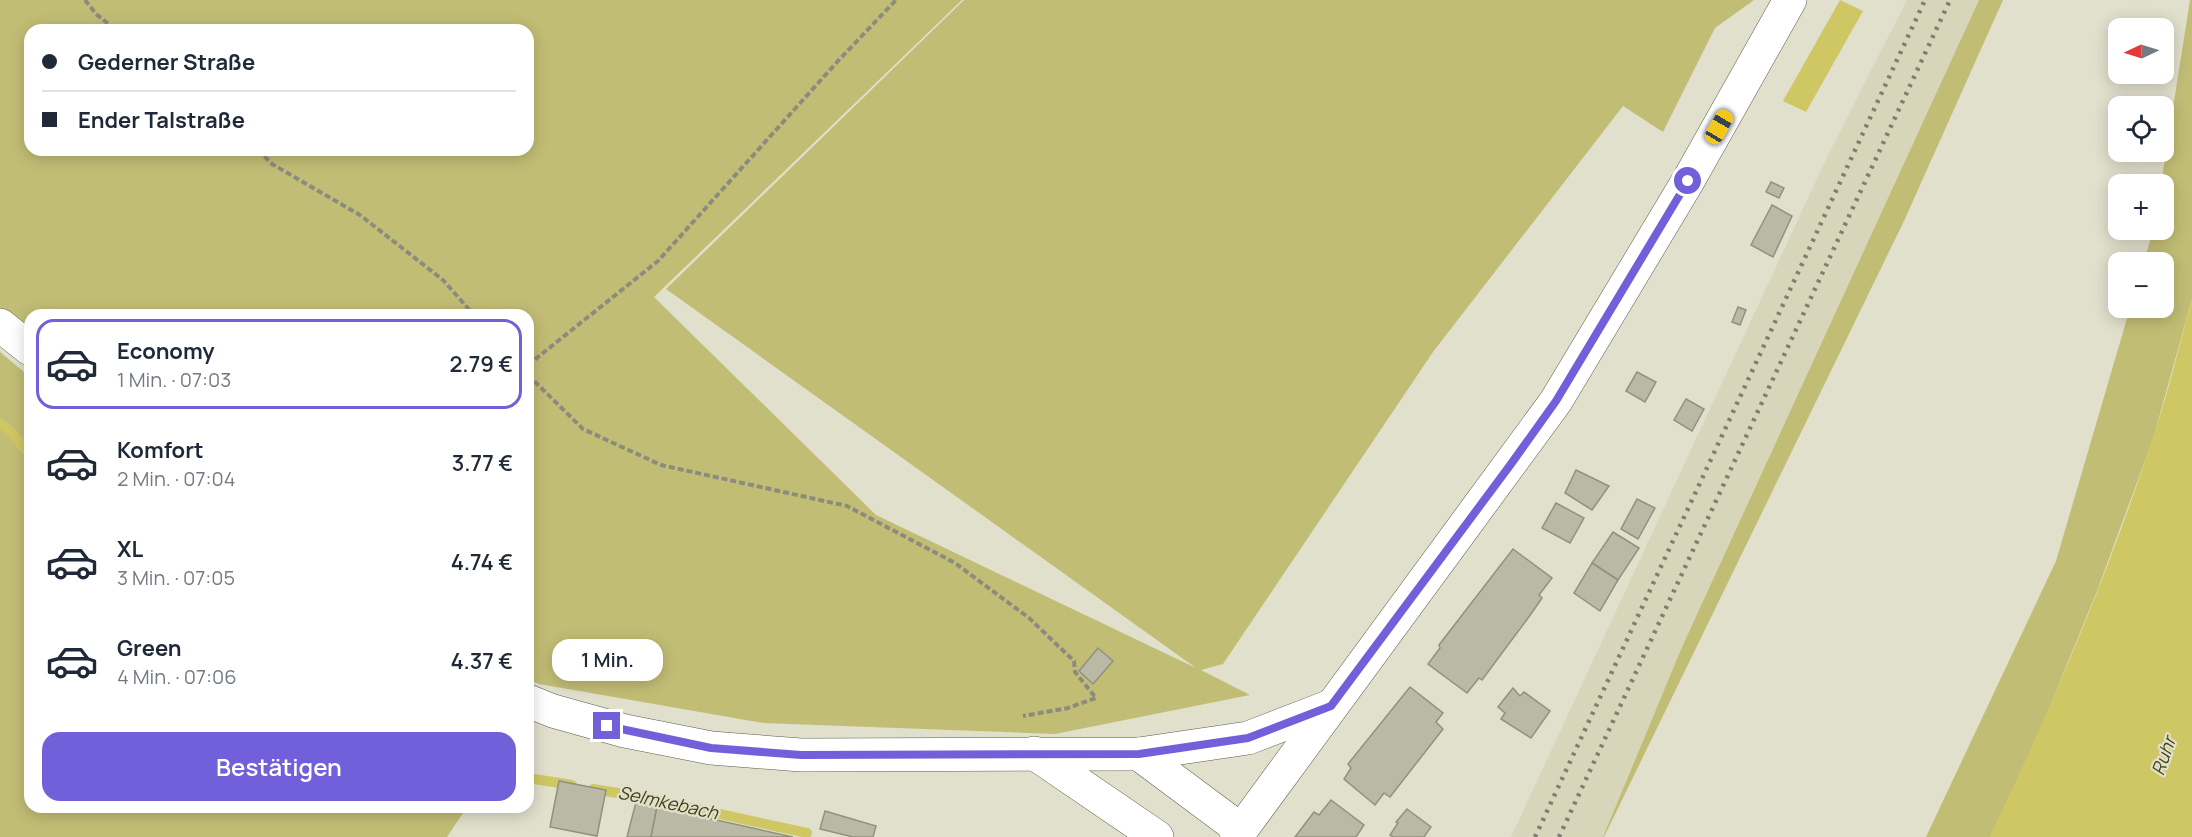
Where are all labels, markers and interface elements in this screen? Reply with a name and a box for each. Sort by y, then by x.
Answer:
north arrow [2108,18,2174,84]
map controls [2108,18,2174,318]
text: Gederner Straße [78,47,255,77]
button: locate [2108,96,2174,162]
text: Ender Talstraße [78,105,245,135]
car [1702,107,1736,147]
route start [1674,167,1701,194]
button: + [2108,174,2174,240]
button: − [2108,252,2174,318]
text: Economy [117,336,215,366]
icon: car [45,337,99,391]
text: 2.79 € [449,349,513,379]
text: 1 Min. · 07:03 [117,366,231,393]
text: Komfort [117,435,204,465]
icon: car [45,436,99,490]
text: 3.77 € [452,448,513,478]
text: 2 Min. · 07:04 [117,465,236,492]
text: XL [117,534,143,564]
icon: car [45,535,99,589]
text: 4.74 € [451,547,513,577]
text: 3 Min. · 07:05 [117,564,235,591]
text: Green [117,633,182,663]
icon: car [45,634,99,688]
callout: 1 Min. [552,639,662,681]
text: 4.37 € [451,646,513,676]
text: 1 Min. [581,646,634,673]
text: 4 Min. · 07:06 [117,663,237,690]
route end [593,712,620,739]
water label: Ruhr [2145,731,2182,778]
button: Bestätigen [42,732,516,801]
water label: Selmkebach [616,780,722,825]

